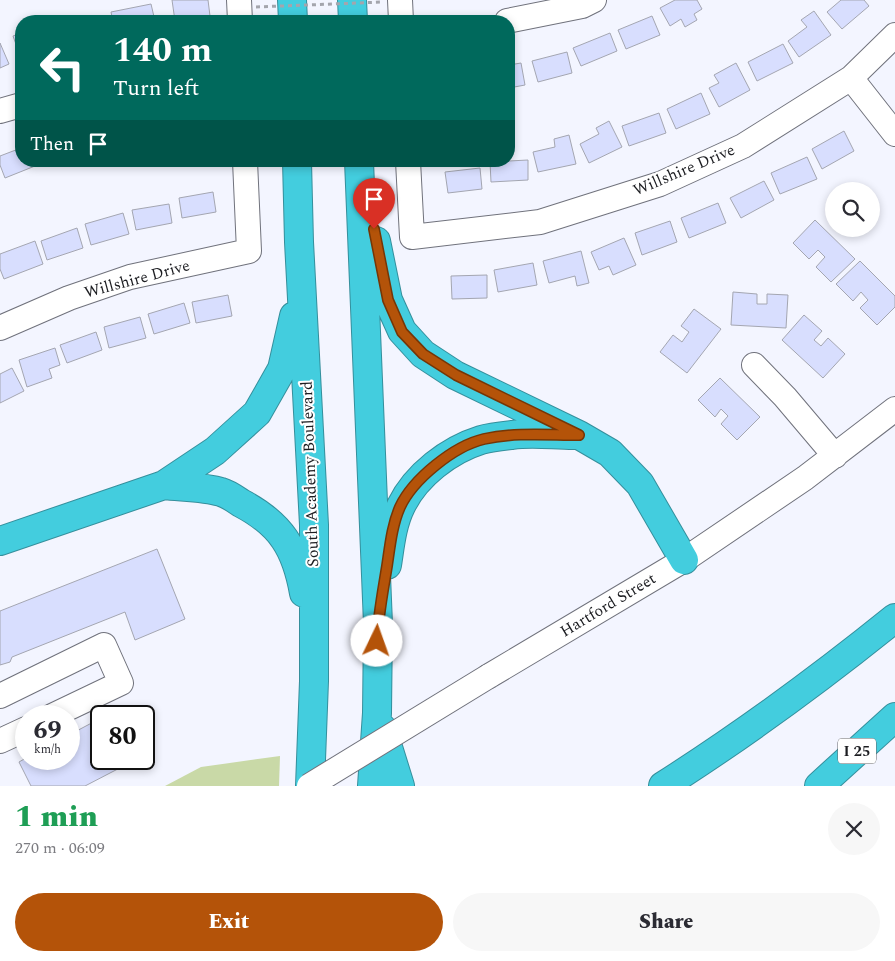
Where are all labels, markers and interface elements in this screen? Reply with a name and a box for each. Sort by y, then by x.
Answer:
text: 140 m [113,24,212,77]
icon: left [30,35,95,100]
text: Turn left [113,72,199,105]
text: Then [30,130,74,159]
icon: arrive [84,130,112,158]
street label: Willshire Drive [629,138,739,202]
pin [353,178,395,229]
map controls [825,182,880,237]
button: search [825,182,880,237]
icon: arrive [360,185,388,213]
street label: Willshire Drive [82,253,192,305]
street label: South Academy Boulevard [295,381,325,567]
street label: Hartford Street [555,567,661,643]
position arrow [350,614,402,666]
speed limit sign: 80 [90,705,155,770]
text: 69 [33,712,62,750]
road number: I 25 [838,738,876,764]
text: km/h [34,740,61,759]
text: 1 min [15,794,98,840]
button: close [828,803,880,855]
text: 270 m · 06:09 [15,836,105,860]
button: Exit [15,893,443,951]
button: Share [453,893,880,951]

